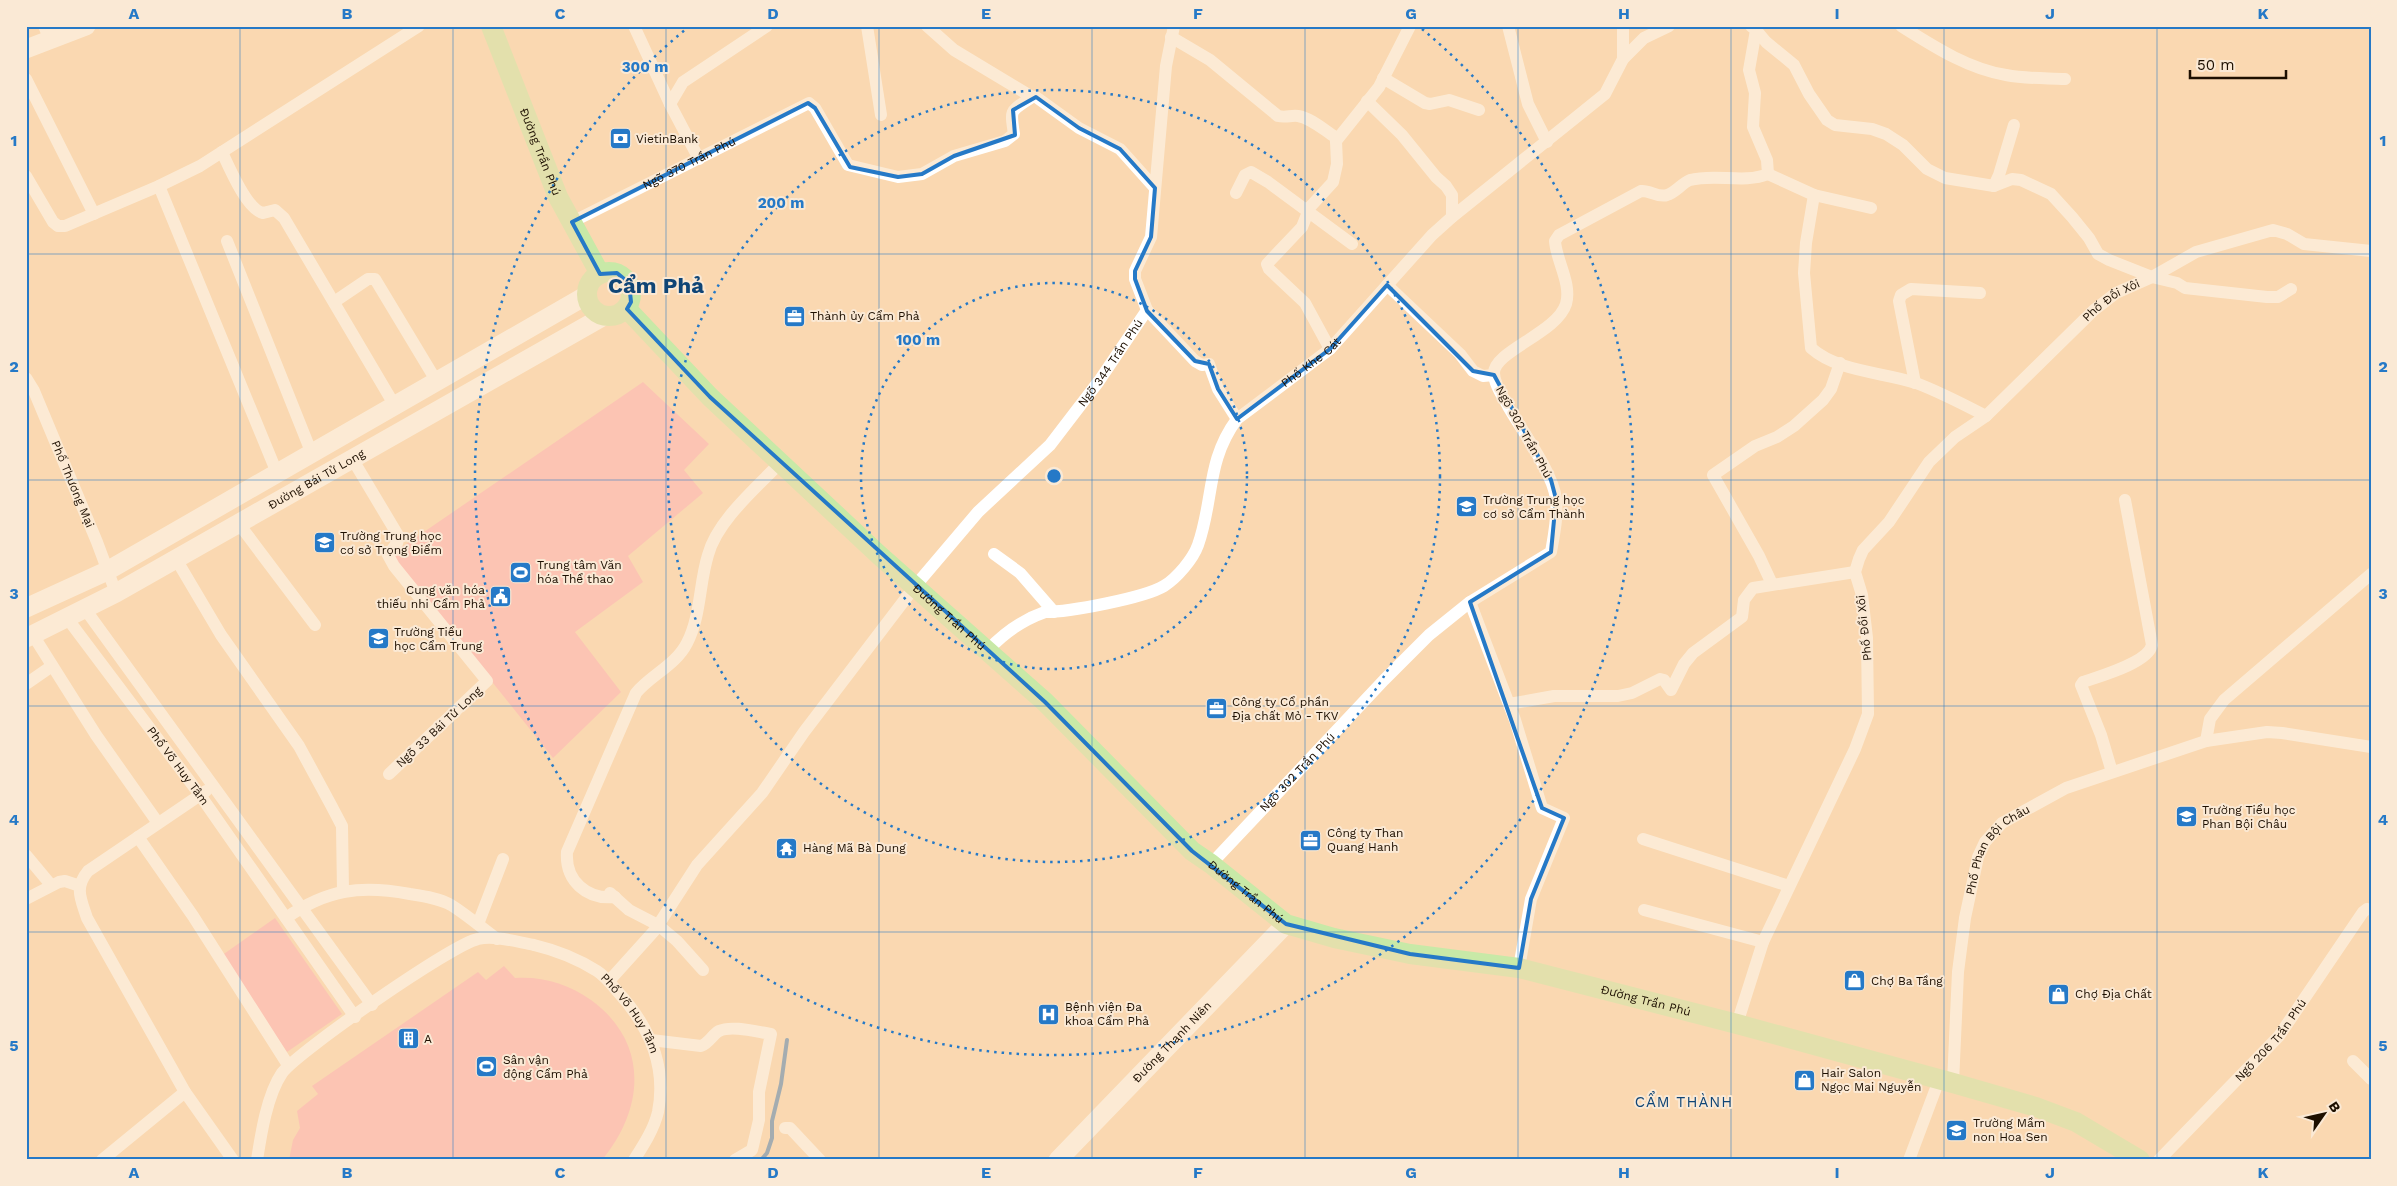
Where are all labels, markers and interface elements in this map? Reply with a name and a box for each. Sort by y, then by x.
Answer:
text: A [129,4,140,23]
text: B [342,4,353,23]
text: C [555,4,566,23]
text: D [767,4,779,23]
text: E [981,4,991,23]
text: F [1193,4,1203,23]
text: G [1405,4,1417,23]
text: H [1618,4,1630,23]
text: I [1834,4,1840,23]
text: J [2045,4,2055,23]
text: K [2257,4,2269,23]
scale bar [2190,48,2286,80]
text: 50 m [2197,56,2234,74]
text: 300 m [622,58,668,76]
street label: Đường Trần Phú [517,106,564,197]
bank icon: VietinBank [608,127,632,151]
text: 1 [11,131,17,150]
text: 1 [2380,131,2386,150]
place label: VietinBank [636,132,698,146]
street label: Ngõ 370 Trần Phú [640,134,738,192]
text: 200 m [758,194,804,212]
district label: Cẩm Phả [608,273,704,298]
street label: Phố Đồi Xôi [2080,276,2142,324]
office icon: Thành ủy Cẩm Phả [782,304,806,328]
place label: Thành ủy Cẩm Phả [810,309,920,323]
street label: Ngõ 344 Trần Phú [1075,317,1146,409]
text: 100 m [896,331,940,349]
street label: Phố Khe Cát [1278,335,1344,390]
text: 2 [9,357,19,376]
text: 2 [2378,357,2388,376]
street label: Ngõ 302 Trần Phú [1493,383,1555,481]
street label: Phố Thương Mại [48,438,97,530]
street label: Đường Bái Tử Long [265,446,368,512]
centre of rings [1045,467,1063,485]
place label: Trường Trung học cơ sở Cẩm Thành [1483,493,1585,521]
school or university icon: Trường Trung học cơ sở Cẩm Thành [1455,495,1479,519]
place label: Trường Trung học cơ sở Trọng Điểm [340,529,442,557]
school or university icon: Trường Trung học cơ sở Trọng Điểm [312,531,336,555]
place label: Trung tâm Văn hóa Thể thao [537,558,622,586]
sports icon: Trung tâm Văn hóa Thể thao [509,560,533,584]
street label: Đường Trần Phú [910,581,988,653]
place label: Cung văn hóa thiếu nhi Cẩm Phả [377,583,485,611]
text: 3 [9,584,19,603]
text: 3 [2378,584,2388,603]
public building icon: Cung văn hóa thiếu nhi Cẩm Phả [489,585,513,609]
street label: Phố Đồi Xôi [1854,594,1874,662]
place label: Trường Tiểu học Cẩm Trung [394,625,483,653]
school or university icon: Trường Tiểu học Cẩm Trung [366,627,390,651]
street label: Ngõ 33 Bái Tử Long [393,683,485,770]
place label: Công ty Cổ phần Địa chất Mỏ - TKV [1232,695,1339,723]
office icon: Công ty Cổ phần Địa chất Mỏ - TKV [1204,697,1228,721]
street label: Phố Võ Huy Tâm [144,724,212,808]
street label: Ngõ 302 Trần Phú [1257,730,1338,815]
street label: Phố Phan Bội Châu [1963,802,2032,896]
place label: Trường Tiểu học Phan Bội Châu [2202,803,2296,831]
school or university icon: Trường Tiểu học Phan Bội Châu [2174,805,2198,829]
text: 4 [9,810,19,829]
text: 4 [2378,810,2388,829]
place label: Công ty Than Quang Hanh [1327,826,1403,854]
office icon: Công ty Than Quang Hanh [1299,828,1323,852]
temple icon: Hàng Mã Bà Dung [775,836,799,860]
place label: Hàng Mã Bà Dung [803,841,906,855]
street label: Đường Trần Phú [1205,857,1286,926]
shop icon: Chợ Ba Tầng [1843,969,1867,993]
street label: Phố Võ Huy Tâm [598,970,662,1055]
place label: Chợ Ba Tầng [1871,974,1943,988]
street label: Đường Trần Phú [1599,982,1693,1019]
shop icon: Chợ Địa Chất [2047,982,2071,1006]
place label: Chợ Địa Chất [2075,987,2152,1001]
street label: Ngõ 206 Trần Phú [2232,996,2309,1084]
street label: Đường Thanh Niên [1130,998,1214,1086]
place label: Bệnh viện Đa khoa Cẩm Phả [1065,1000,1149,1028]
hospital icon: Bệnh viện Đa khoa Cẩm Phả [1037,1002,1061,1026]
building icon: A [396,1027,420,1051]
place label: A [424,1032,432,1046]
text: 5 [9,1036,19,1055]
text: 5 [2378,1036,2388,1055]
place label: Sân vận động Cẩm Phả [503,1053,588,1081]
sports icon: Sân vận động Cẩm Phả [475,1055,499,1079]
place label: Hair Salon Ngọc Mai Nguyễn [1821,1066,1921,1094]
shop icon: Hair Salon Ngọc Mai Nguyễn [1793,1068,1817,1092]
north arrow [2300,1088,2350,1138]
district label: CẨM THÀNH [1635,1091,1733,1111]
text: B [2325,1098,2344,1116]
place label: Trường Mầm non Hoa Sen [1973,1116,2048,1144]
school or university icon: Trường Mầm non Hoa Sen [1945,1118,1969,1142]
text: A [129,1163,140,1182]
text: B [342,1163,353,1182]
text: C [555,1163,566,1182]
text: D [767,1163,779,1182]
text: E [981,1163,991,1182]
text: F [1193,1163,1203,1182]
text: G [1405,1163,1417,1182]
text: H [1618,1163,1630,1182]
text: I [1834,1163,1840,1182]
text: J [2045,1163,2055,1182]
text: K [2257,1163,2269,1182]

